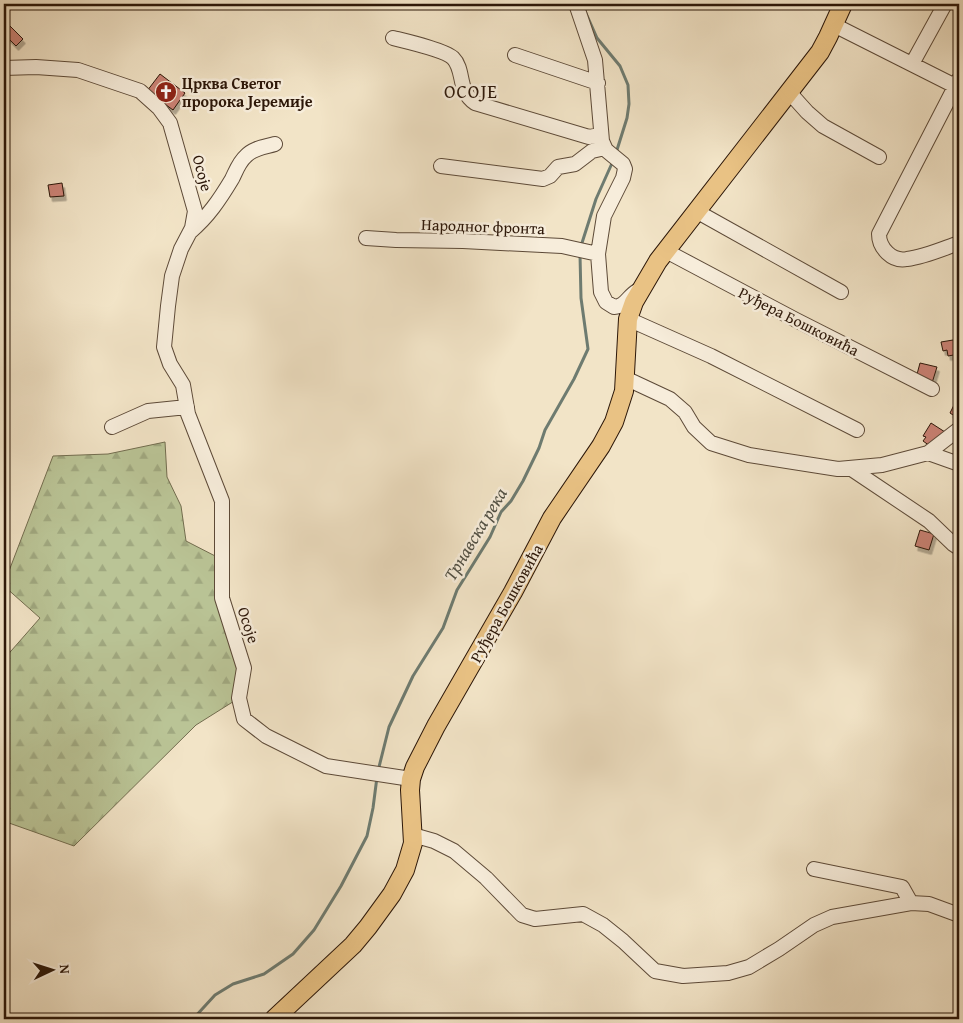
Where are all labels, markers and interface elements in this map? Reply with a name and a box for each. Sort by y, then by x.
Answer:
place label: Црква Светог пророка Јеремије [182,71,313,113]
district label: ОСОЈЕ [444,77,498,105]
church icon: Црква Светог пророка Јеремије [154,80,178,104]
street label: Осоје [187,152,219,194]
street label: Народног фронта [421,212,546,240]
street label: Руђера Бошковића [735,280,864,362]
water label: Трнавска река [437,482,514,586]
street label: Руђера Бошковића [463,539,549,667]
street label: Осоје [232,604,266,646]
north arrow [28,946,78,996]
text: N [55,964,75,975]

